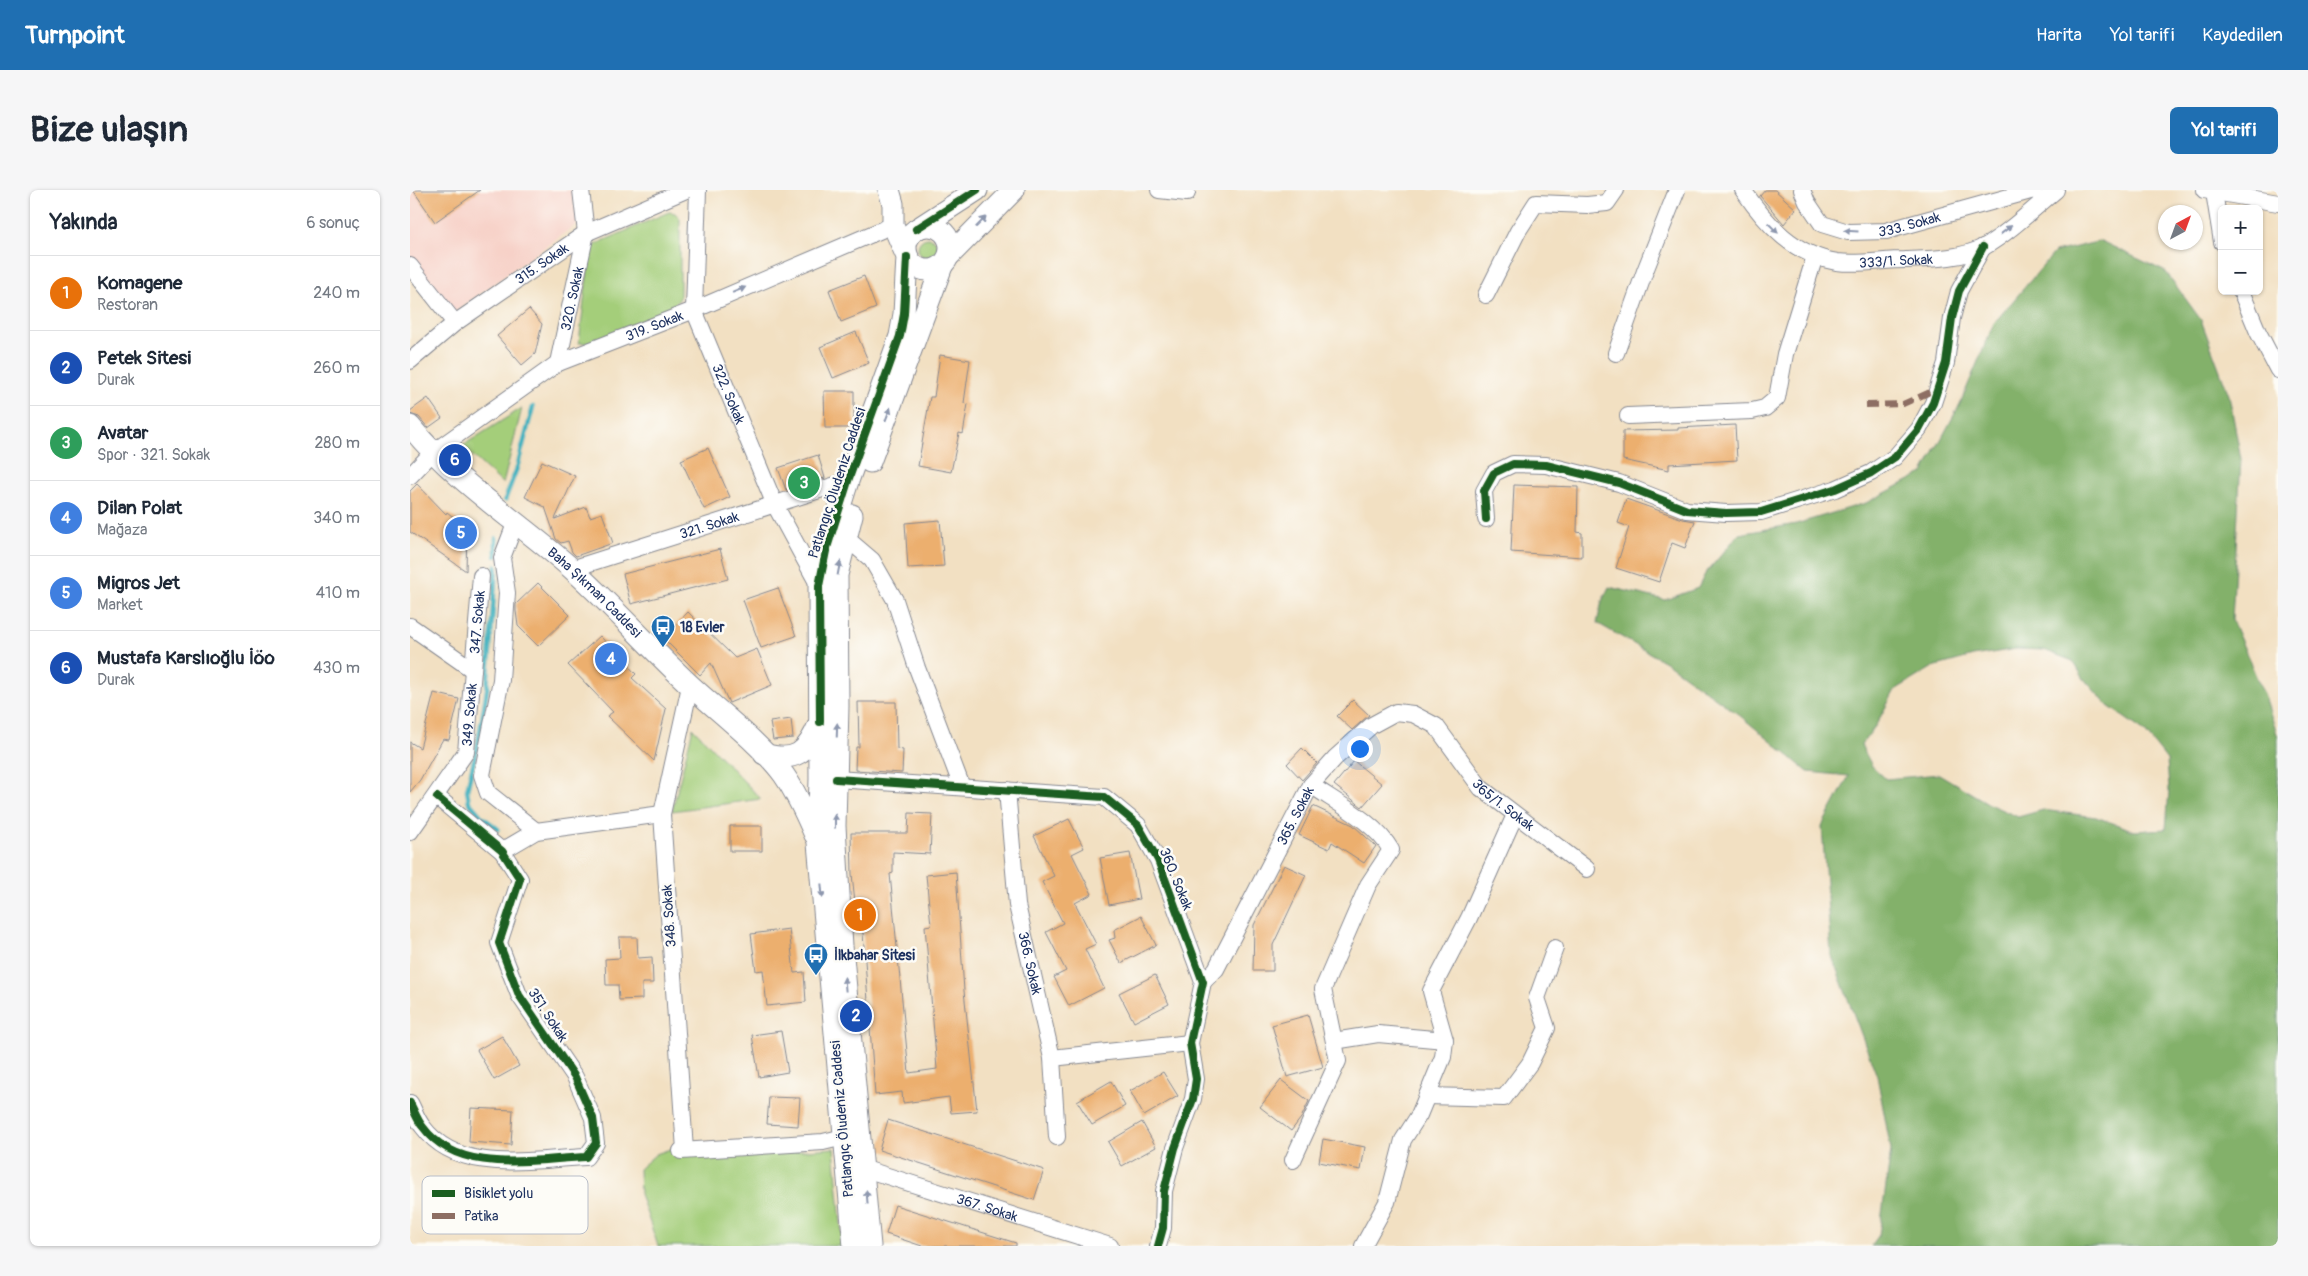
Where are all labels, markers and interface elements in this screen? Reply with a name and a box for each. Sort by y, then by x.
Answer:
text: Turnpoint [25,21,125,50]
text: Harita [2036,24,2082,47]
text: Yol tarifi [2110,24,2174,47]
text: Kaydedilen [2202,24,2283,47]
button: Yol tarifi [2170,107,2278,154]
text: Bize ulaşın [30,108,188,152]
north arrow [2158,205,2203,250]
map controls [2218,205,2263,295]
button: + [2218,205,2263,250]
street label: 333. Sokak [1878,208,1942,240]
text: Yakında [50,209,117,236]
text: 6 sonuç [306,213,360,233]
one-way arrow [975,217,987,229]
one-way arrow [1767,222,1779,234]
one-way arrow [1999,225,2013,235]
one-way arrow [1842,227,1858,235]
street label: 315. Sokak [512,239,572,288]
street label: 333/1. Sokak [1859,250,1934,271]
button: − [2218,250,2263,295]
street label: 320. Sokak [557,265,587,332]
text: Komagene [97,271,182,295]
text: 1 [63,283,69,303]
text: 240 m [313,283,360,303]
one-way arrow [732,286,746,294]
text: Restoran [97,295,158,315]
street label: 319. Sokak [623,307,686,344]
text: Petek Sitesi [97,346,191,370]
text: 2 [62,358,70,378]
text: 260 m [313,358,360,378]
street label: 322. Sokak [709,361,749,427]
text: Durak [97,370,135,390]
street label: Patlangıç Öludeniz Caddesi [804,405,869,561]
one-way arrow [885,406,892,421]
text: Avatar [97,421,148,445]
text: 3 [62,433,70,453]
text: 280 m [314,433,360,453]
pin: 6 [439,441,471,479]
text: Spor · 321. Sokak [97,445,210,465]
pin: 3 [788,464,820,502]
text: Dilan Polat [97,496,182,520]
text: 4 [61,508,71,528]
text: 340 m [313,508,360,528]
street label: 321. Sokak [677,508,741,542]
pin: 5 [445,514,477,552]
text: Mağaza [97,520,148,540]
street label: Baha Şıkman Caddesi [544,543,645,641]
one-way arrow [835,560,843,576]
text: Migros Jet [97,571,180,595]
text: 5 [62,583,70,603]
text: 410 m [316,583,360,603]
street label: 347. Sokak [466,590,488,654]
text: Market [97,595,143,615]
bus stop icon: 18 Evler [650,614,676,648]
place label: 18 Evler [680,619,725,636]
pin: 4 [595,640,627,678]
text: Mustafa Karslıoğlu İöo [97,646,275,670]
text: 6 [61,658,71,678]
text: 430 m [313,658,360,678]
text: Durak [97,670,135,690]
street label: 349. Sokak [458,682,480,747]
one-way arrow [834,722,842,738]
your location [1347,736,1373,762]
street label: 365/1. Sokak [1469,776,1538,834]
street label: 365. Sokak [1273,783,1317,848]
one-way arrow [831,813,839,829]
street label: 360. Sokak [1156,845,1196,913]
one-way arrow [819,883,827,899]
street label: 348. Sokak [658,884,680,948]
pin: 1 [844,896,876,934]
street label: 366. Sokak [1015,930,1046,996]
bus stop icon: İlkbahar Sitesi [803,942,829,976]
place label: İlkbahar Sitesi [834,946,916,964]
one-way arrow [841,975,849,991]
street label: 351. Sokak [524,985,572,1045]
pin: 2 [840,997,872,1035]
street label: Patlangıç Öludeniz Caddesi [826,1040,857,1198]
legend [422,1176,588,1234]
text: Bisiklet yolu [464,1185,533,1202]
one-way arrow [862,1189,870,1205]
street label: 367. Sokak [954,1190,1020,1225]
text: Patika [464,1208,498,1225]

